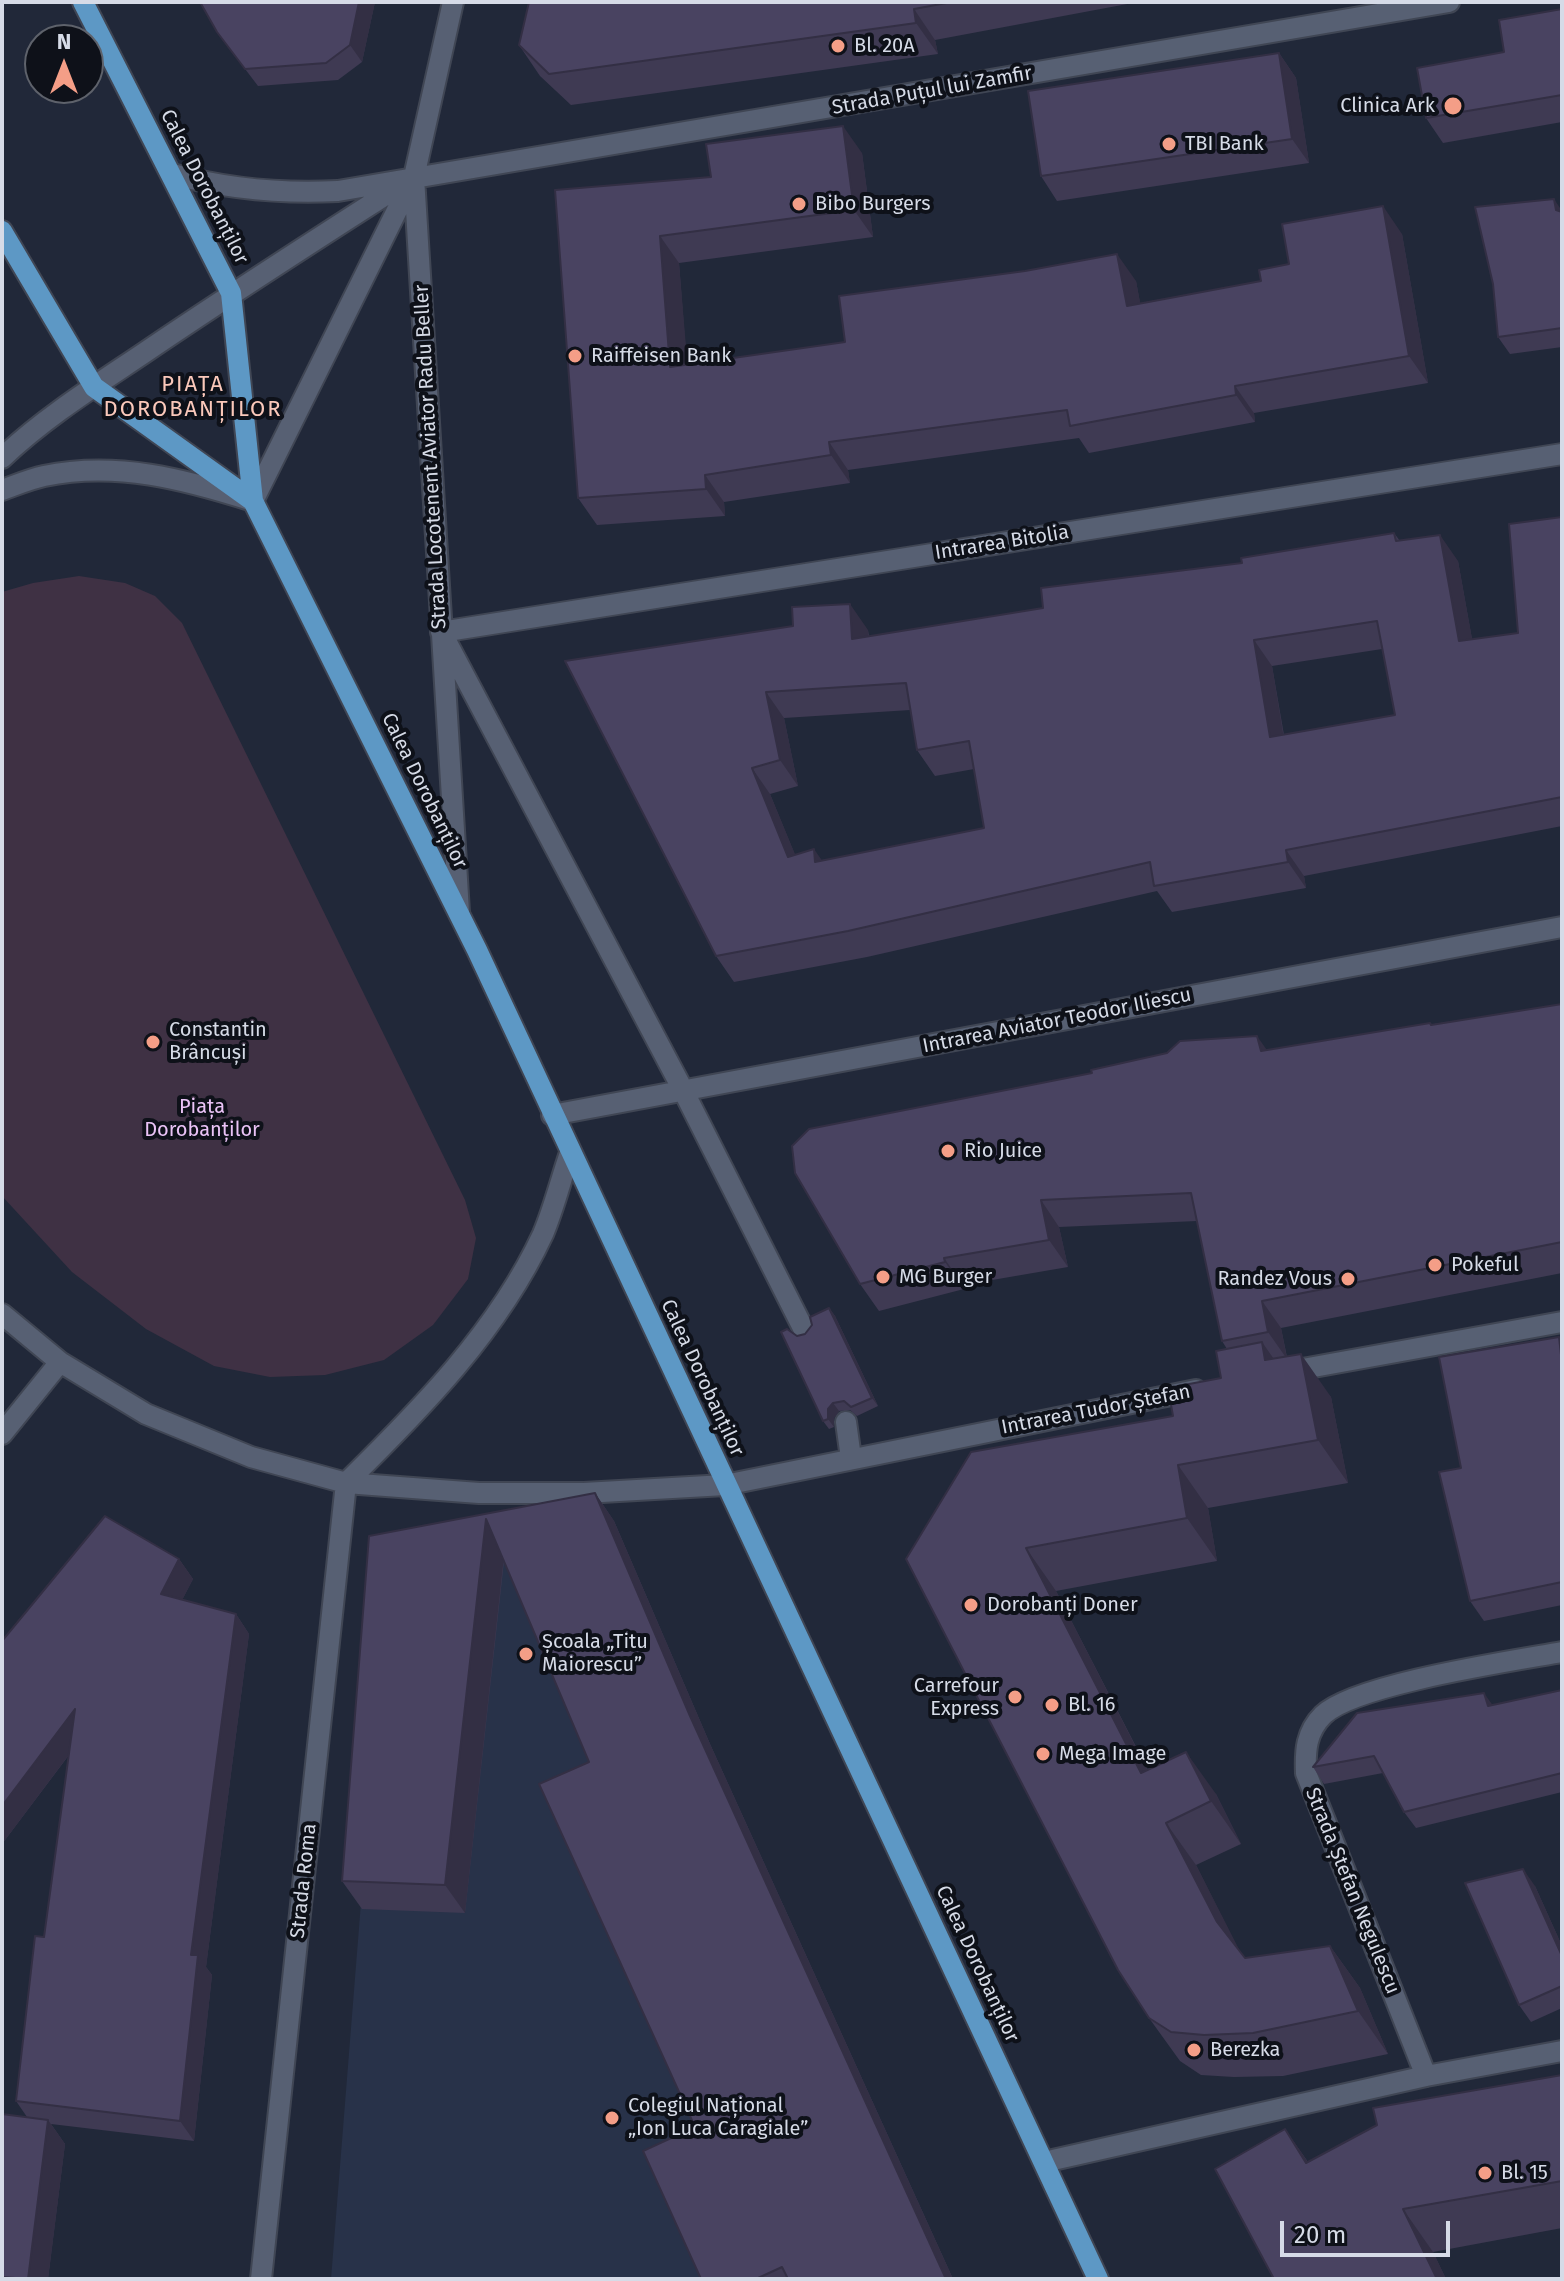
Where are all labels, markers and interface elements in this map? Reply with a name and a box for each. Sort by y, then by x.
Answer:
north arrow [24,24,104,104]
text: N [57,28,71,55]
place label: Bl. 20A [854,34,915,58]
marker: Bl. 20A [829,37,847,55]
street label: Strada Puțul lui Zamfir [830,62,1034,120]
place label: Clinica Ark [1340,94,1435,118]
marker: Clinica Ark [1442,95,1464,117]
street label: Calea Dorobanților [155,106,253,268]
place label: TBI Bank [1185,132,1264,156]
marker: TBI Bank [1160,135,1178,153]
place label: Bibo Burgers [815,192,931,216]
marker: Bibo Burgers [790,195,808,213]
street label: Strada Locotenent Aviator Radu Beller [410,284,452,630]
place label: Raiffeisen Bank [591,344,731,368]
marker: Raiffeisen Bank [566,347,584,365]
district label: PIAȚA DOROBANȚILOR [104,372,282,424]
street label: Intrarea Bitolia [933,521,1071,565]
street label: Calea Dorobanților [376,709,472,873]
street label: Intrarea Aviator Teodor Iliescu [921,983,1193,1059]
place label: Constantin Brâncuși [169,1018,267,1065]
marker: Constantin Brâncuși [144,1033,162,1051]
park label: Piața Dorobanților [144,1095,260,1142]
place label: Rio Juice [964,1139,1042,1163]
marker: Rio Juice [939,1142,957,1160]
place label: Pokeful [1451,1253,1519,1277]
marker: Pokeful [1426,1256,1444,1274]
place label: MG Burger [899,1265,992,1289]
place label: Randez Vous [1217,1267,1332,1291]
marker: MG Burger [874,1268,892,1286]
marker: Randez Vous [1339,1270,1357,1288]
street label: Calea Dorobanților [655,1296,749,1460]
street label: Intrarea Tudor Ștefan [999,1380,1193,1440]
place label: Dorobanți Doner [987,1593,1138,1617]
marker: Dorobanți Doner [962,1596,980,1614]
place label: Școala „Titu Maiorescu” [542,1630,648,1677]
marker: Școala „Titu Maiorescu” [517,1645,535,1663]
place label: Carrefour Express [914,1674,999,1721]
marker: Carrefour Express [1006,1688,1024,1706]
place label: Bl. 16 [1068,1693,1116,1717]
marker: Bl. 16 [1043,1696,1061,1714]
place label: Mega Image [1059,1742,1166,1766]
marker: Mega Image [1034,1745,1052,1763]
street label: Strada Ștefan Negulescu [1300,1784,1404,1998]
street label: Strada Roma [286,1822,322,1940]
street label: Calea Dorobanților [930,1882,1024,2046]
place label: Berezka [1210,2038,1280,2062]
marker: Berezka [1185,2041,1203,2059]
place label: Colegiul Național „Ion Luca Caragiale” [628,2094,808,2141]
marker: Colegiul Național „Ion Luca Caragiale” [603,2109,621,2127]
place label: Bl. 15 [1501,2161,1548,2185]
marker: Bl. 15 [1476,2164,1494,2182]
scale bar [1284,2205,1454,2255]
text: 20 m [1294,2221,1346,2249]

